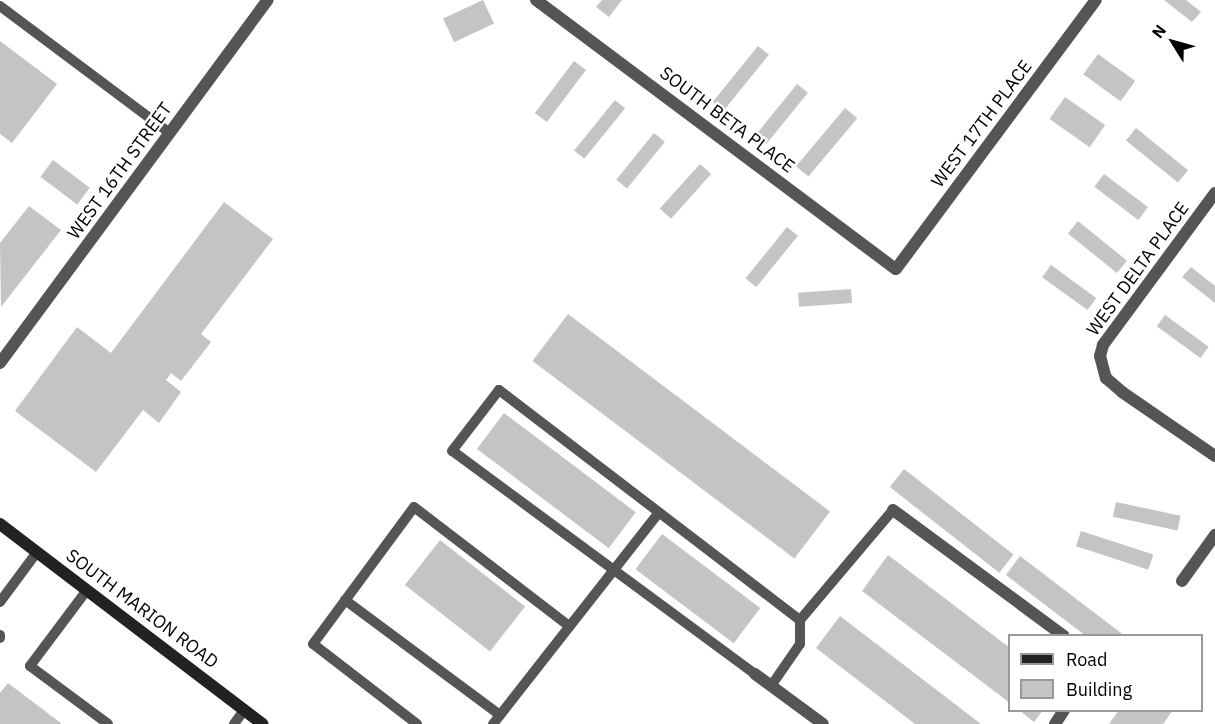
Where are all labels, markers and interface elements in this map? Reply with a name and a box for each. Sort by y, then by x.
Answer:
north arrow [1143,12,1203,72]
text: N [1147,21,1170,42]
street label: WEST 17TH PLACE [927,56,1037,192]
street label: SOUTH BETA PLACE [655,62,799,178]
street label: WEST 16TH STREET [63,99,177,243]
street label: WEST DELTA PLACE [1082,198,1194,340]
street label: SOUTH MARION ROAD [62,545,222,673]
legend [1008,634,1203,712]
text: Road [1066,648,1107,671]
text: Building [1066,678,1132,701]

